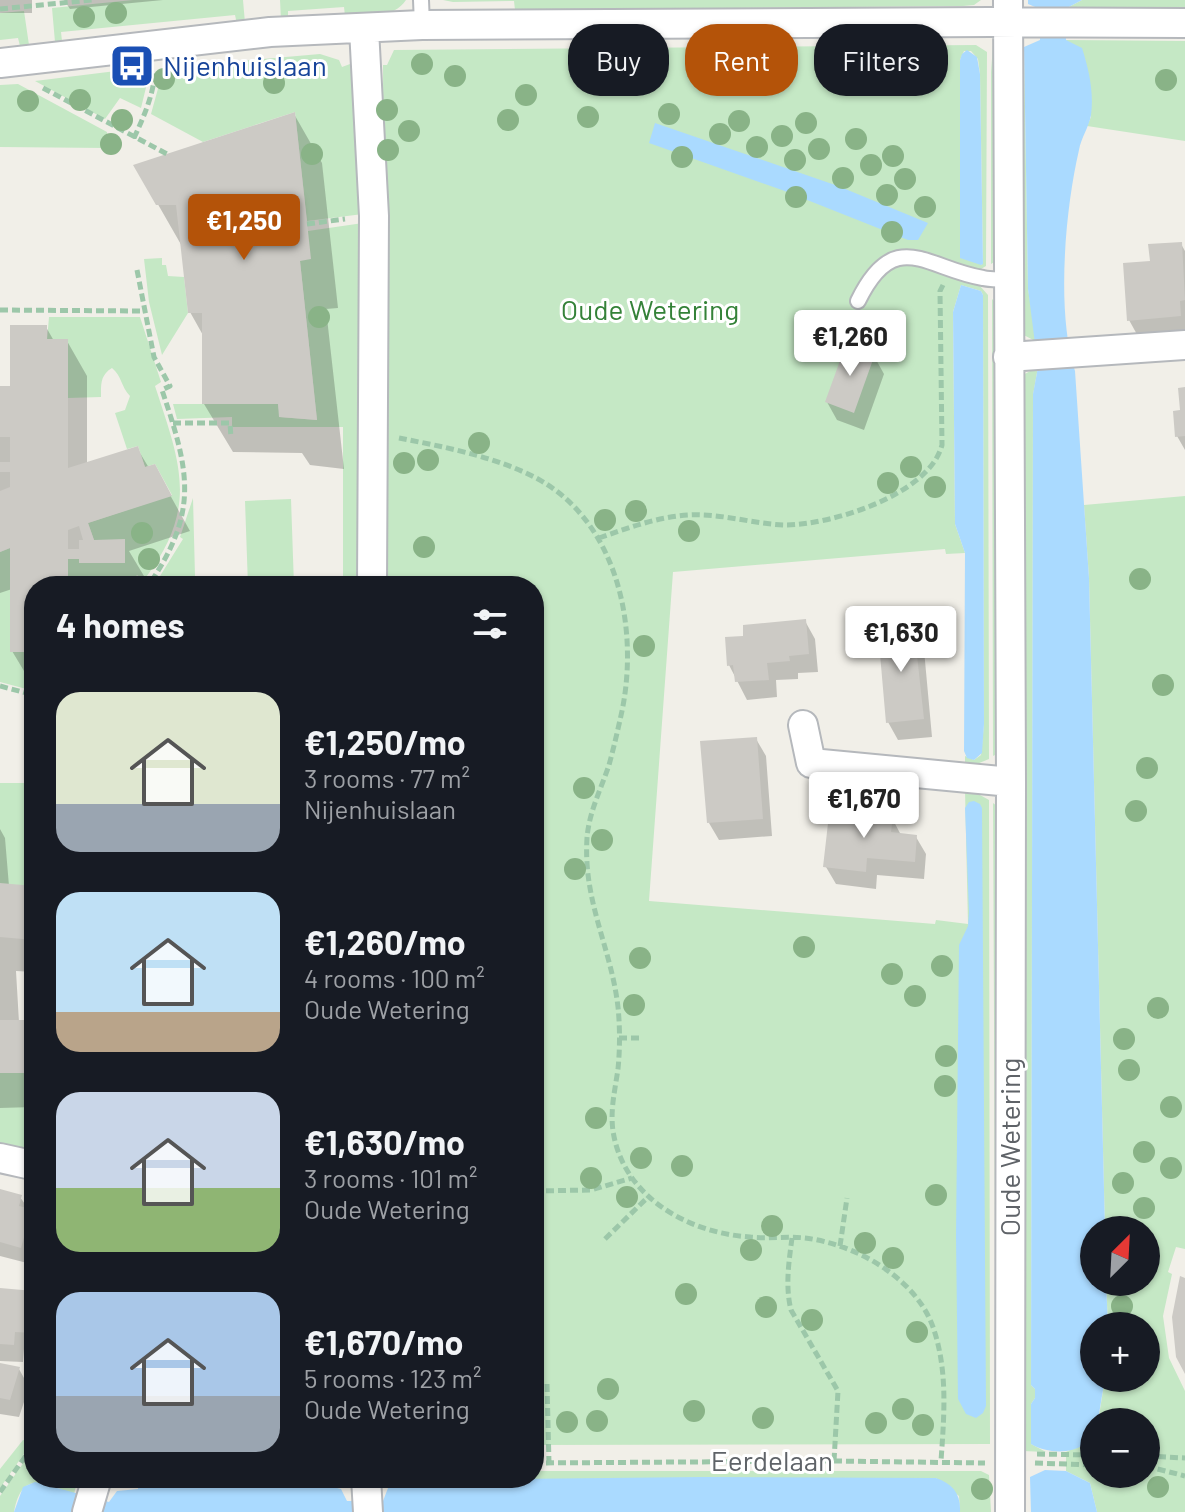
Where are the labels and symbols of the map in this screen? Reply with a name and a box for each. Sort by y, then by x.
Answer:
bus stop icon: Nijenhuislaan [108,42,156,90]
place label: Nijenhuislaan [163,48,327,82]
pin: €1,250 [179,194,309,262]
park label: Oude Wetering [561,292,739,326]
pin: €1,260 [785,310,915,378]
pin: €1,630 [836,606,966,674]
pin: €1,670 [799,772,929,840]
street label: Oude Wetering [992,1058,1026,1236]
north arrow [1080,1216,1160,1296]
street label: Eerdelaan [711,1443,833,1477]

